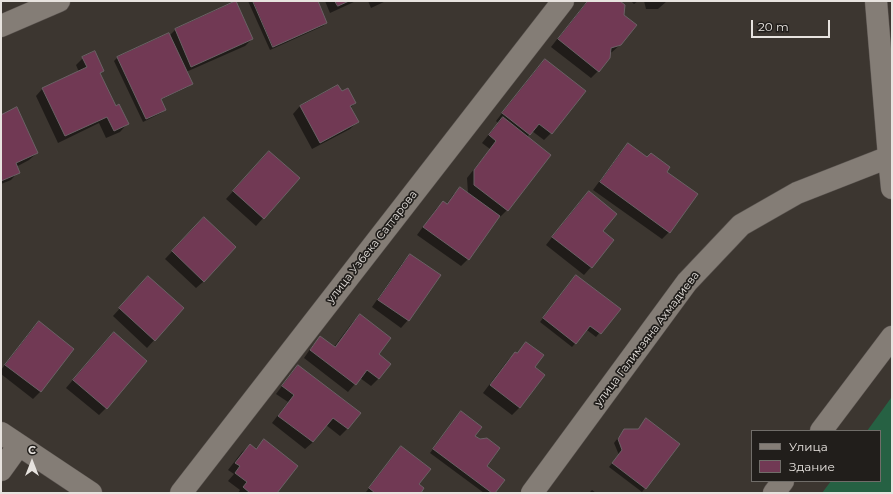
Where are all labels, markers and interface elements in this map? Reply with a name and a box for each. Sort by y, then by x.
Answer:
scale bar [753,12,832,38]
text: 20 m [758,19,789,34]
street label: улица Узбека Саттарова [324,188,420,306]
street label: улица Галимзяна Ахмадиева [592,269,702,409]
legend [751,430,881,482]
text: Улица [789,439,828,454]
north arrow [12,442,52,482]
text: С [28,443,36,457]
text: Здание [789,459,835,474]

